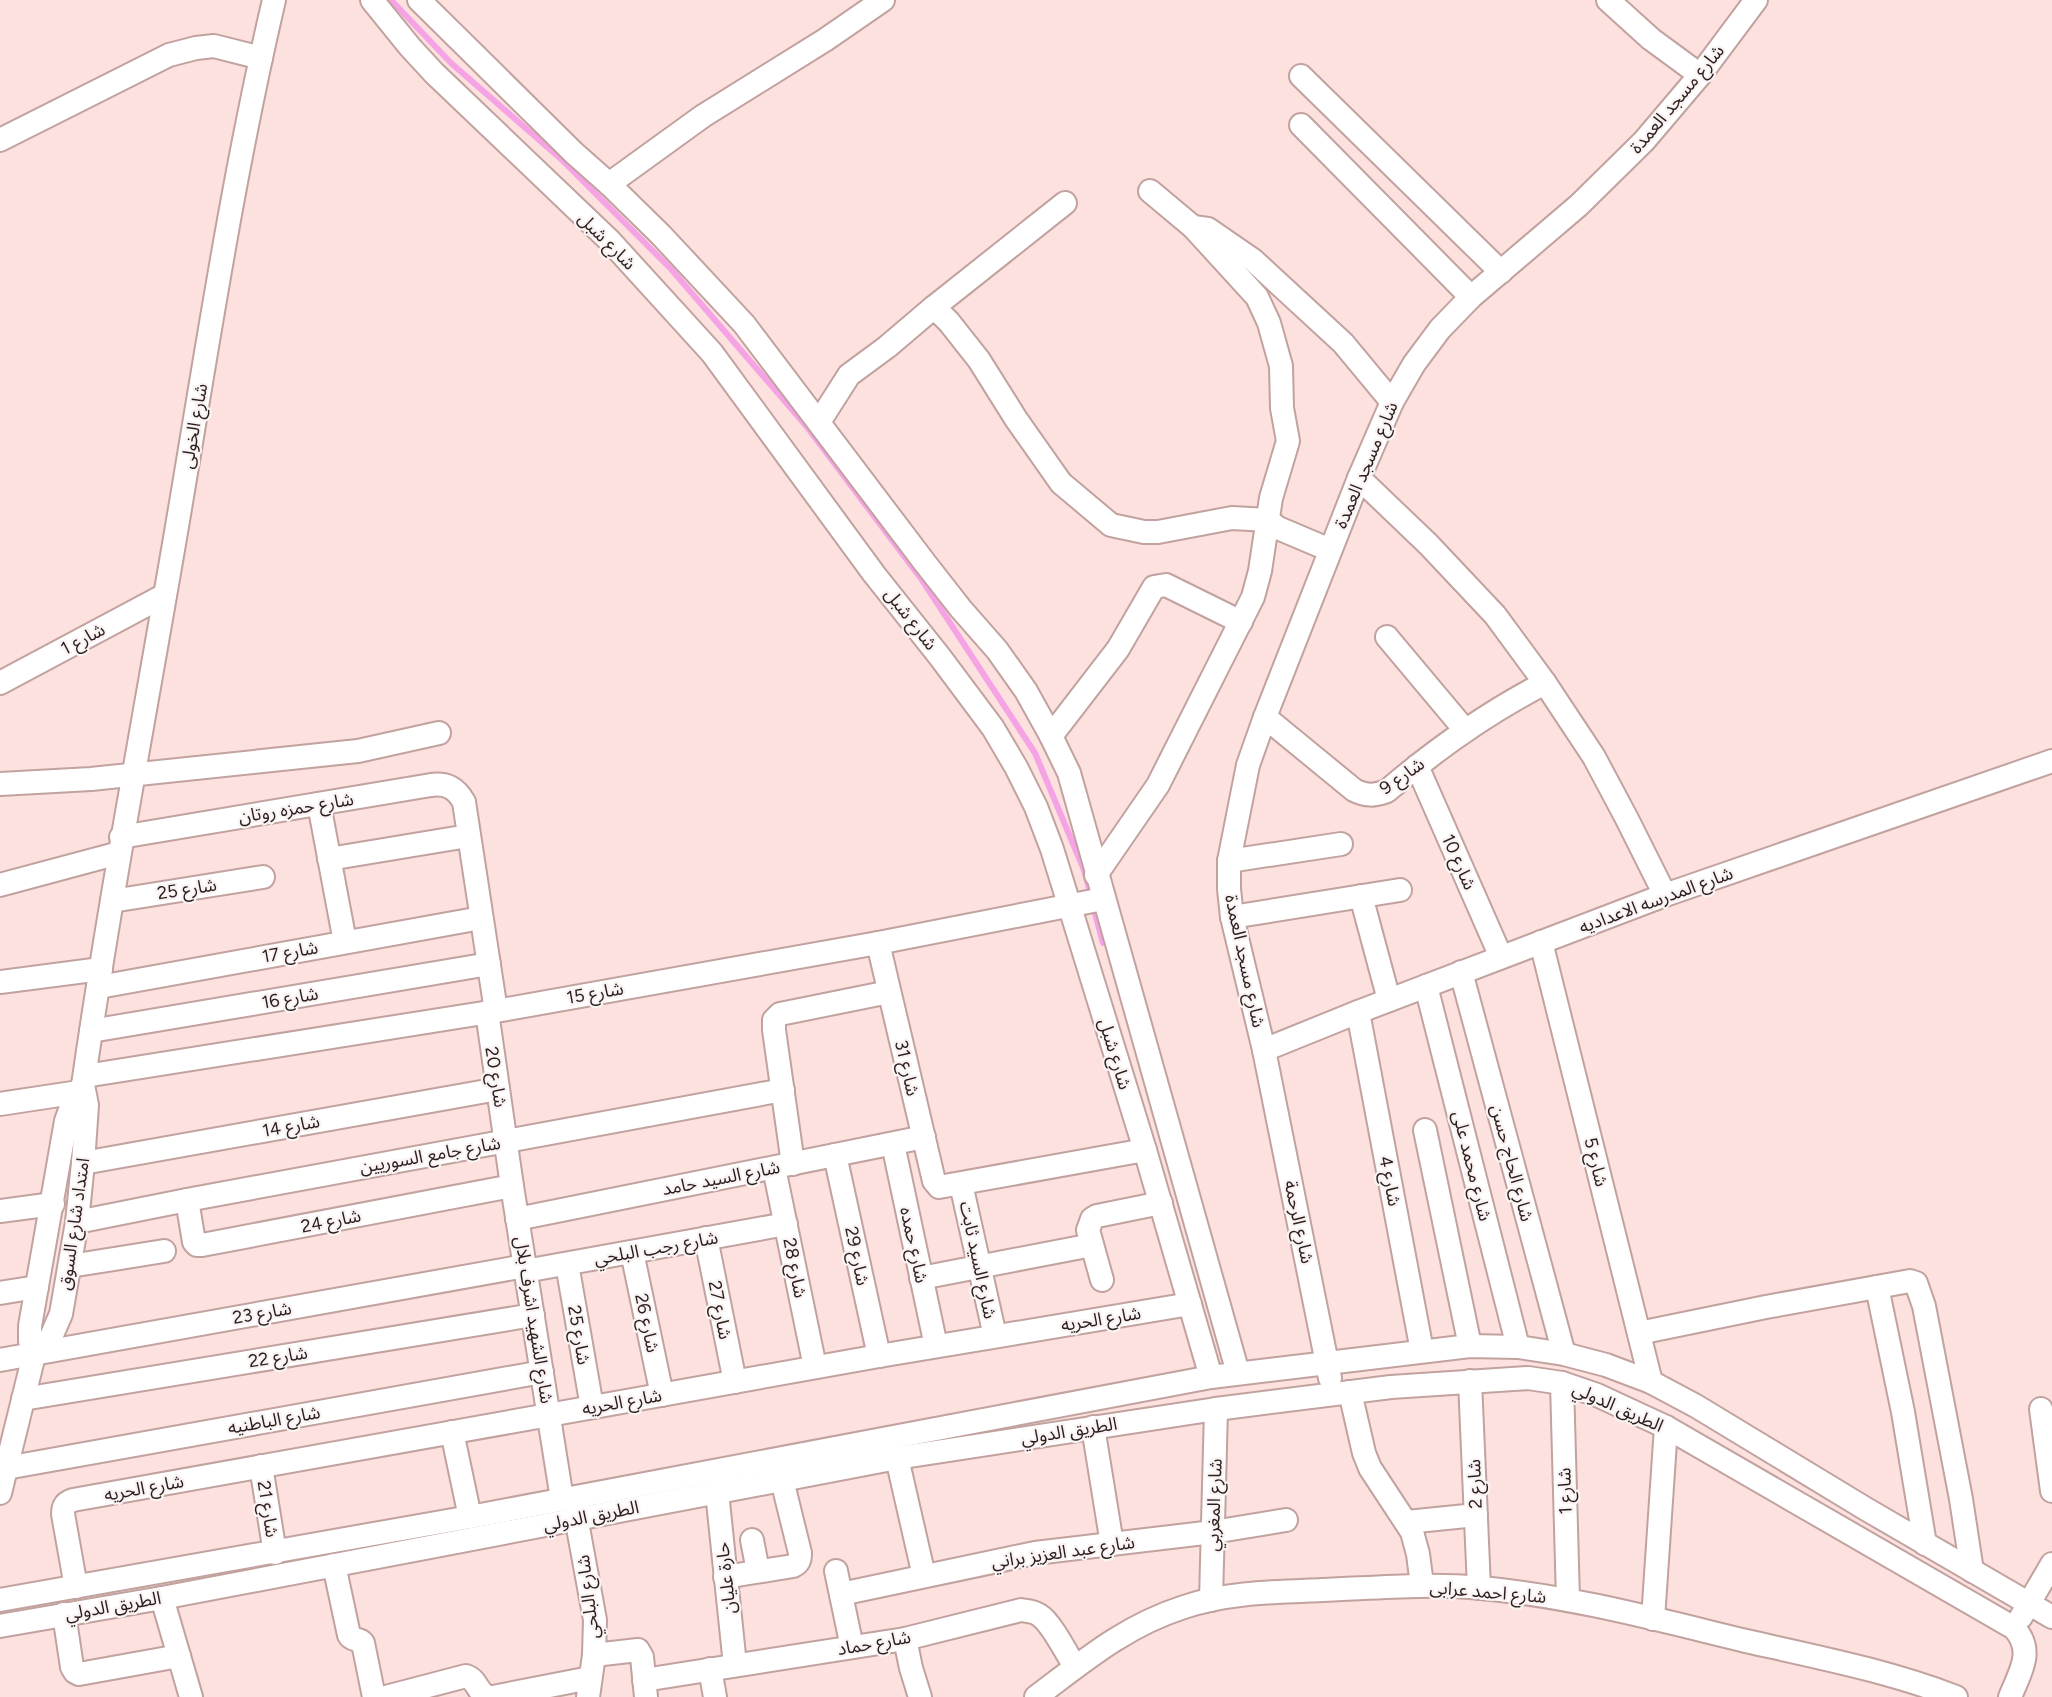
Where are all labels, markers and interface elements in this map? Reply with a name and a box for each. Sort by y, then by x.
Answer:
street label: شارع مسجد العمدة [1625,40,1731,160]
street label: شارع شبل [571,207,641,277]
street label: شارع الخولى [176,382,215,471]
street label: شارع مسجد العمدة [1329,398,1405,533]
street label: شارع شبل [878,583,942,656]
street label: شارع 1 [57,618,110,662]
street label: شارع 9 [1375,753,1430,802]
street label: شارع حمزه روتان [237,788,356,831]
street label: شارع 10 [1434,831,1481,894]
street label: شارع المدرسه الاعداديه [1576,862,1737,941]
street label: شارع 25 [156,873,219,908]
street label: شارع مسجد العمدة [1217,892,1270,1030]
street label: شارع 17 [260,936,320,971]
street label: شارع 15 [565,977,626,1012]
street label: شارع 16 [260,982,321,1017]
street label: شارع شبل [1091,1016,1136,1093]
street label: شارع 31 [887,1038,924,1099]
street label: شارع 20 [477,1045,512,1109]
street label: شارع الحاج حسن [1483,1102,1538,1225]
street label: شارع محمد على [1445,1109,1496,1224]
street label: شارع 14 [260,1110,322,1145]
street label: شارع جامع السوريين [358,1132,503,1181]
street label: شارع 5 [1576,1135,1613,1190]
street label: شارع 4 [1371,1154,1406,1209]
street label: امتداد شارع السوق [54,1156,97,1292]
street label: شارع السيد حامد [660,1156,782,1203]
street label: شارع الرحمة [1277,1178,1319,1266]
street label: شارع السيد ثابت [952,1199,1001,1321]
street label: شارع 24 [299,1204,364,1241]
street label: شارع حمده [892,1205,933,1286]
street label: شارع 29 [837,1224,874,1288]
street label: شارع رجب البلحي [592,1226,720,1273]
street label: شارع الشهيد اشرف بلال [507,1235,558,1406]
street label: شارع 28 [775,1236,812,1300]
street label: شارع 27 [701,1279,736,1342]
street label: شارع 26 [627,1291,664,1355]
street label: شارع 23 [231,1297,294,1332]
street label: شارع الحريه [1059,1302,1143,1339]
street label: شارع 25 [560,1304,595,1367]
street label: شارع 22 [247,1341,310,1375]
street label: الطريق الدولي [1568,1377,1667,1439]
street label: شارع الحريه [580,1384,664,1423]
street label: شارع الباطنيه [226,1401,323,1442]
street label: الطريق الدولي [1019,1413,1119,1452]
street label: شارع المغربي [1201,1458,1230,1552]
street label: شارع 2 [1463,1459,1490,1509]
street label: شارع 1 [1553,1467,1580,1515]
street label: شارع الحريه [102,1470,186,1509]
street label: شارع 21 [250,1479,283,1539]
street label: الطريق الدولي [541,1496,641,1538]
street label: شارع عبد العزيز براني [990,1531,1137,1576]
street label: حارة عليان [711,1541,741,1615]
street label: شارع البلحي [572,1553,607,1640]
street label: شارع احمد عرابى [1429,1576,1547,1611]
street label: الطريق الدولي [63,1587,163,1627]
street label: شارع حماد [835,1626,913,1663]

